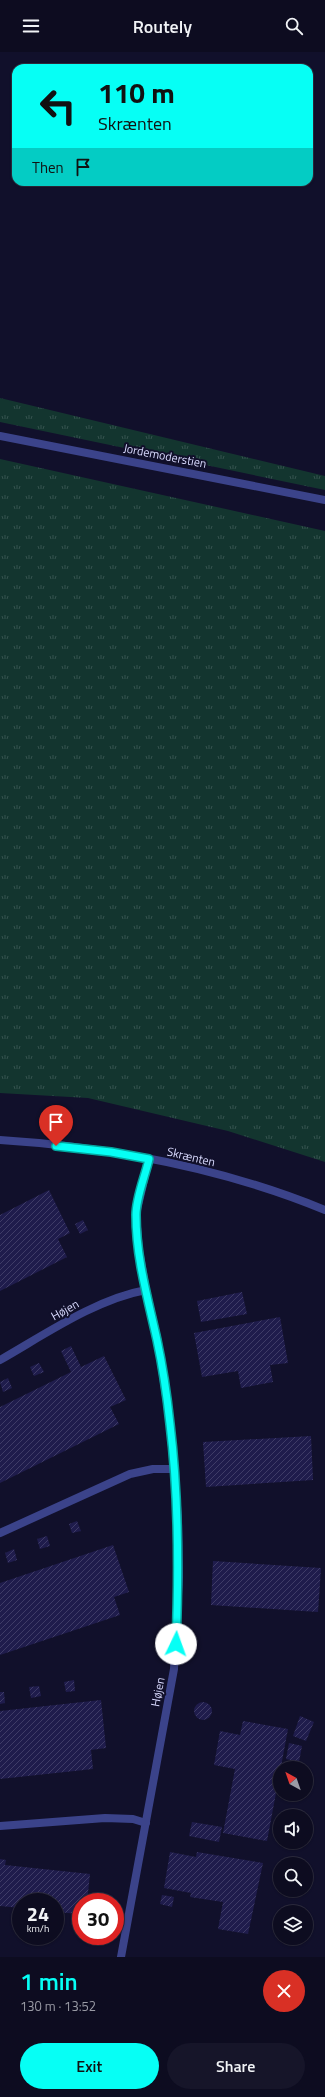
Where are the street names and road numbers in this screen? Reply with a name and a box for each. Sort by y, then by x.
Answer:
street label: Jordemoderstien [122,438,208,473]
street label: Skrænten [165,1142,217,1171]
street label: Højen [47,1294,82,1325]
street label: Højen [145,1676,170,1708]

